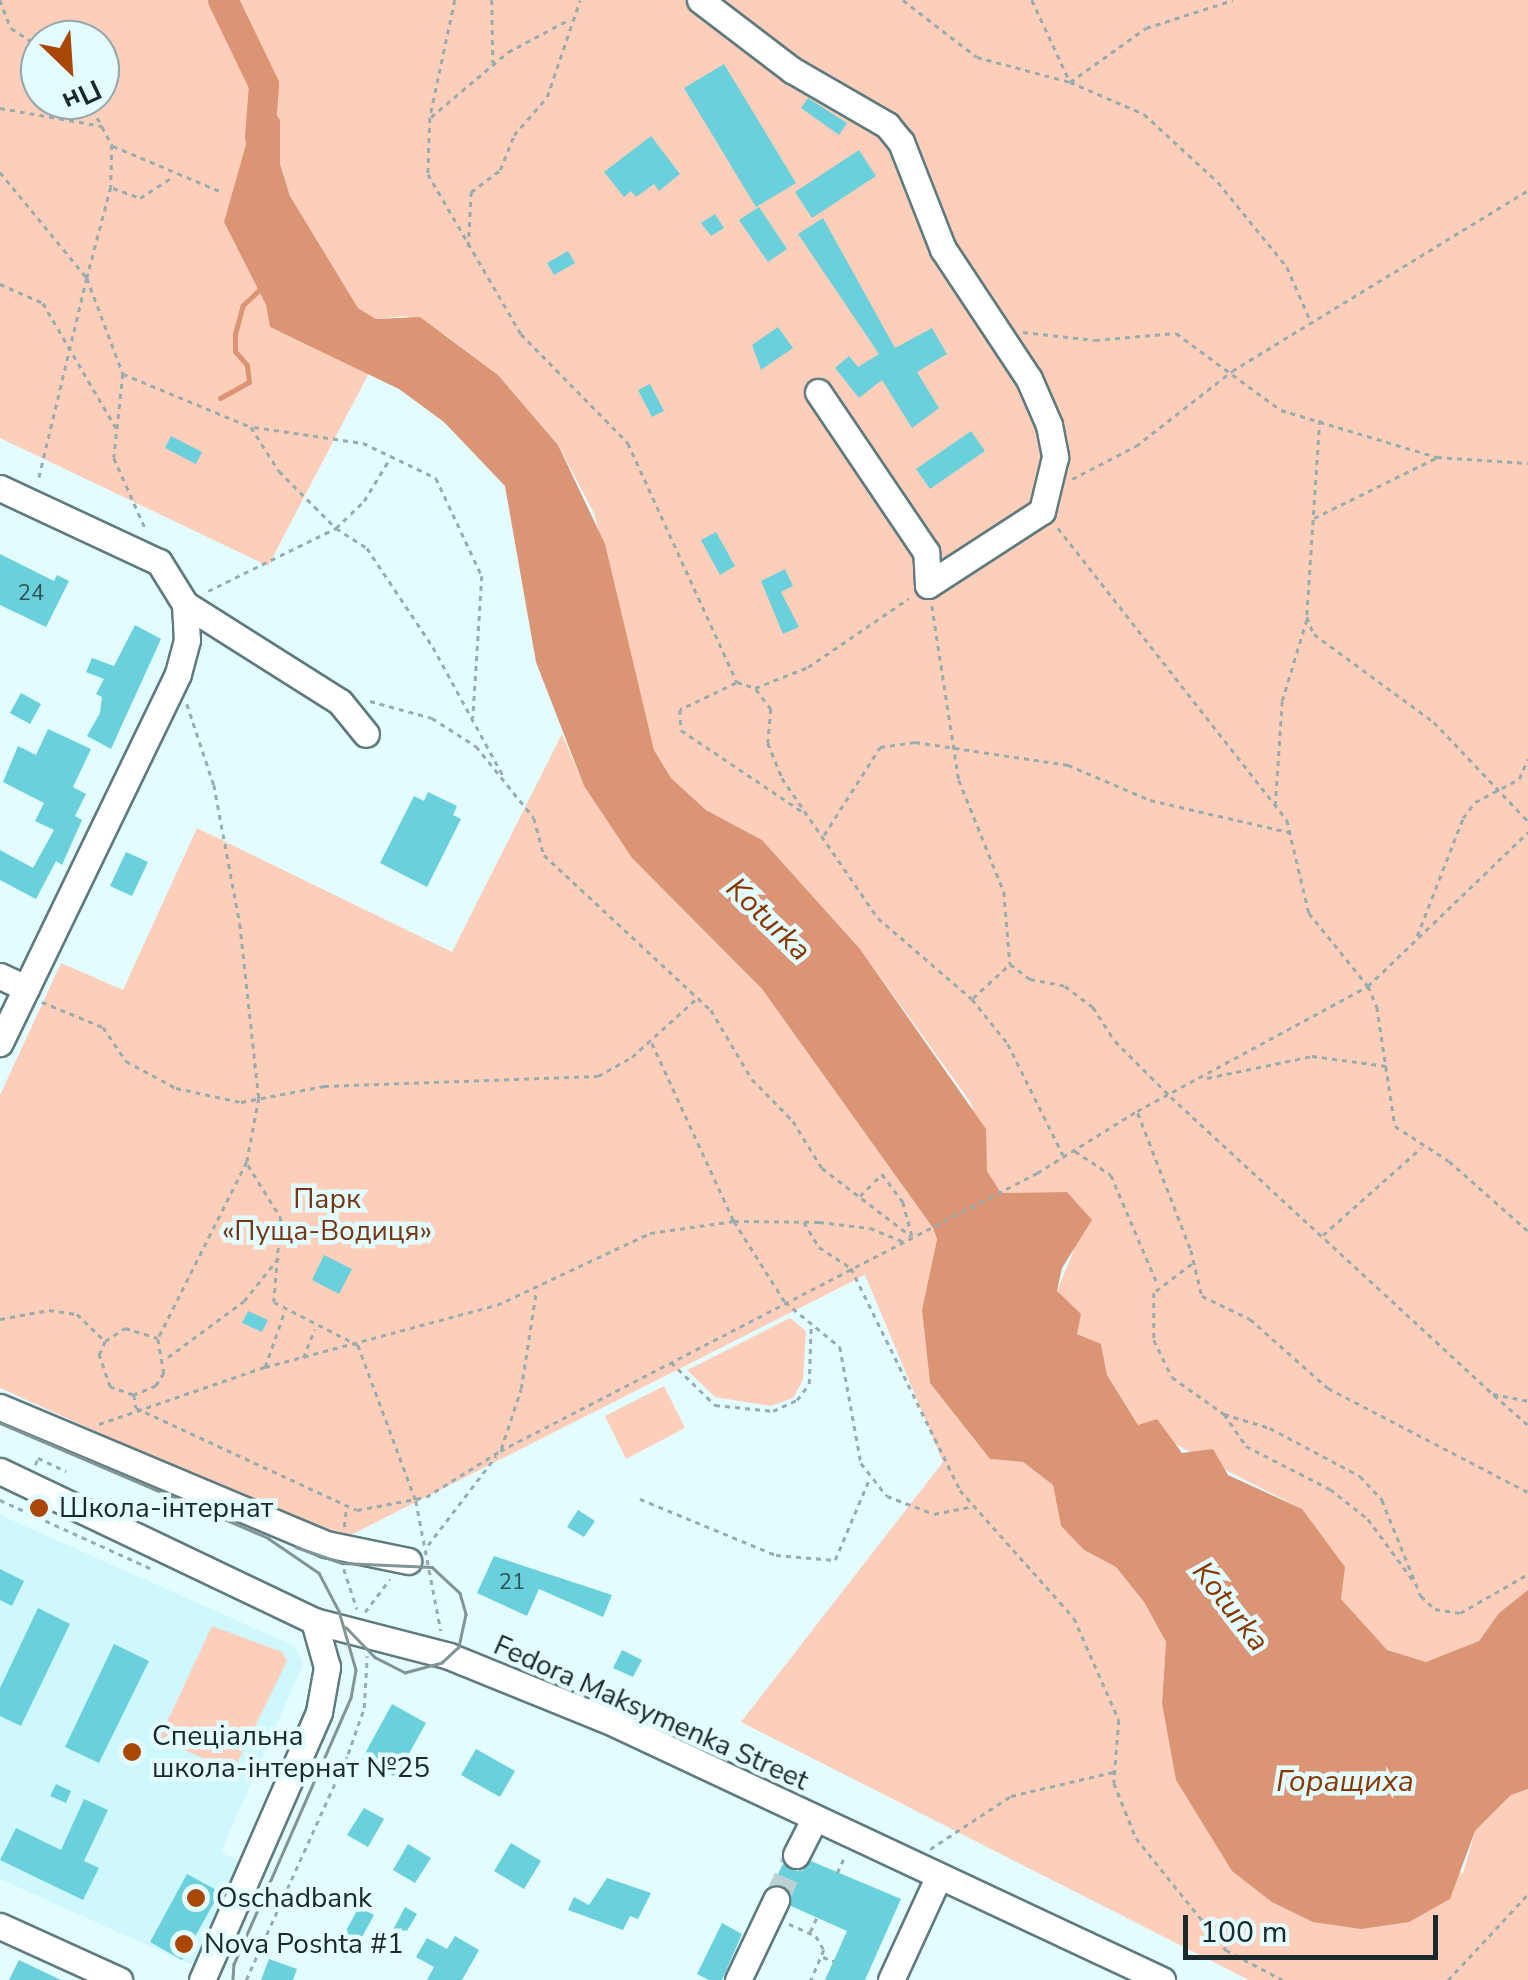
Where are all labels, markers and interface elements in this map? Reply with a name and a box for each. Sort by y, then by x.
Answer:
north arrow [20,20,120,120]
text: Пн [56,70,107,121]
house number: 24 [18,581,44,607]
water label: Koturka [718,871,818,969]
park label: Парк «Пуща-Водиця» [222,1182,432,1248]
place label: Школа-інтернат [59,1491,273,1525]
marker: Школа-інтернат [28,1497,50,1519]
water label: Koturka [1184,1555,1276,1659]
house number: 21 [499,1570,525,1596]
street label: Fedora Maksymenka Street [489,1628,813,1798]
place label: Спеціальна школа-інтернат №25 [152,1719,430,1785]
marker: Спеціальна школа-інтернат №25 [121,1741,143,1763]
water label: Горащиха [1276,1764,1414,1800]
place label: Oschadbank [216,1881,372,1915]
marker: Oschadbank [185,1887,207,1909]
scale bar [1188,1895,1443,1957]
text: 100 m [1200,1912,1287,1953]
place label: Nova Poshta #1 [204,1927,404,1961]
marker: Nova Poshta #1 [173,1933,195,1955]

